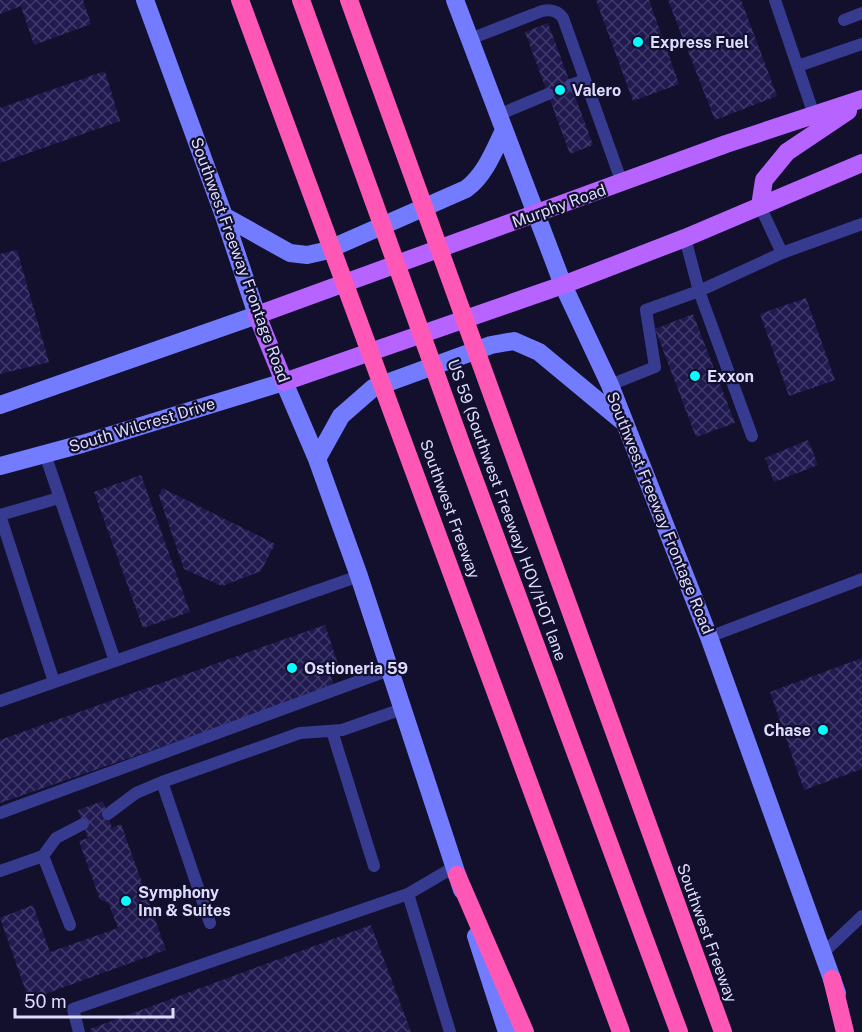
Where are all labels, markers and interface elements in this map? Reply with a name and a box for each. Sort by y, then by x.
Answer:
place label: Express Fuel [650,33,749,52]
marker: Express Fuel [631,35,645,49]
place label: Valero [572,81,621,100]
marker: Valero [553,83,567,97]
street label: Southwest Freeway Frontage Road [187,135,293,385]
street label: Murphy Road [509,180,609,232]
street label: US 59 (Southwest Freeway) HOV/HOT lane [443,357,571,663]
place label: Exxon [707,367,754,386]
marker: Exxon [688,369,702,383]
street label: Southwest Freeway Frontage Road [603,389,717,637]
street label: South Wilcrest Drive [67,394,217,456]
street label: Southwest Freeway [416,437,484,582]
place label: Ostioneria 59 [304,659,408,678]
marker: Ostioneria 59 [285,661,299,675]
place label: Chase [763,721,811,740]
marker: Chase [816,723,830,737]
street label: Southwest Freeway [673,861,741,1006]
place label: Symphony Inn & Suites [138,883,231,920]
marker: Symphony Inn & Suites [119,894,133,908]
scale bar [15,981,172,1019]
text: 50 m [24,991,67,1012]

